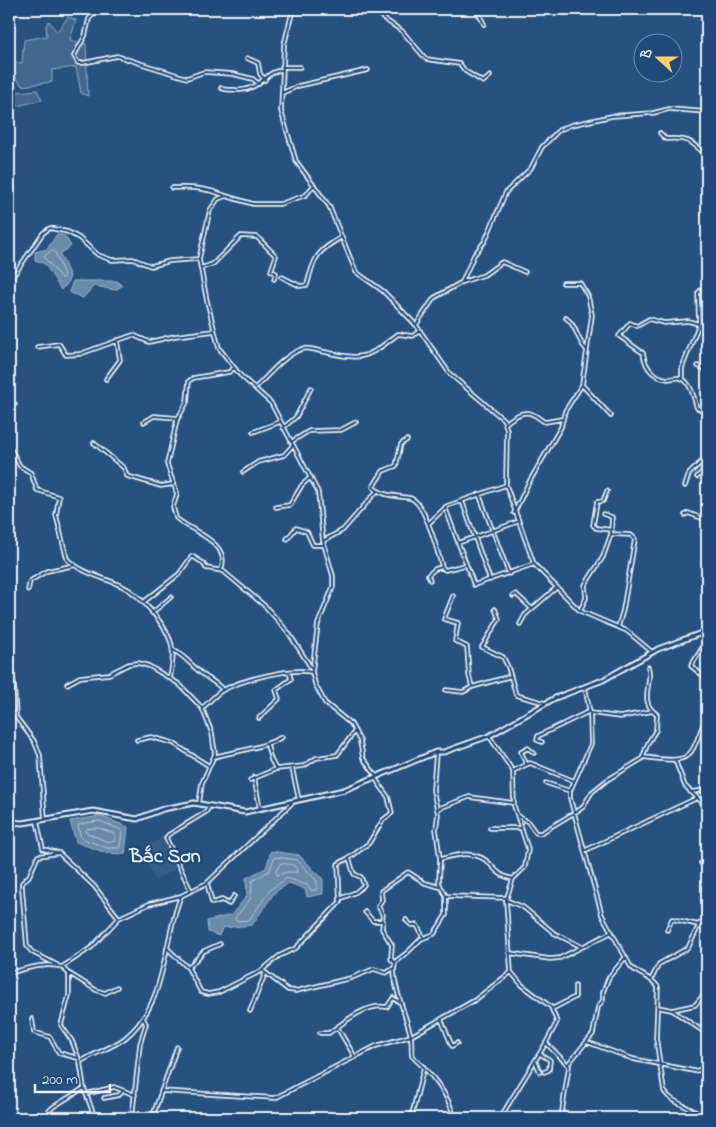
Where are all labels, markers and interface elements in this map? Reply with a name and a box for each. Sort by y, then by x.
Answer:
north arrow [634,32,684,82]
text: B [635,45,659,63]
district label: Bắc Sơn [128,843,201,872]
scale bar [35,1062,110,1094]
text: 200 m [42,1069,78,1091]

